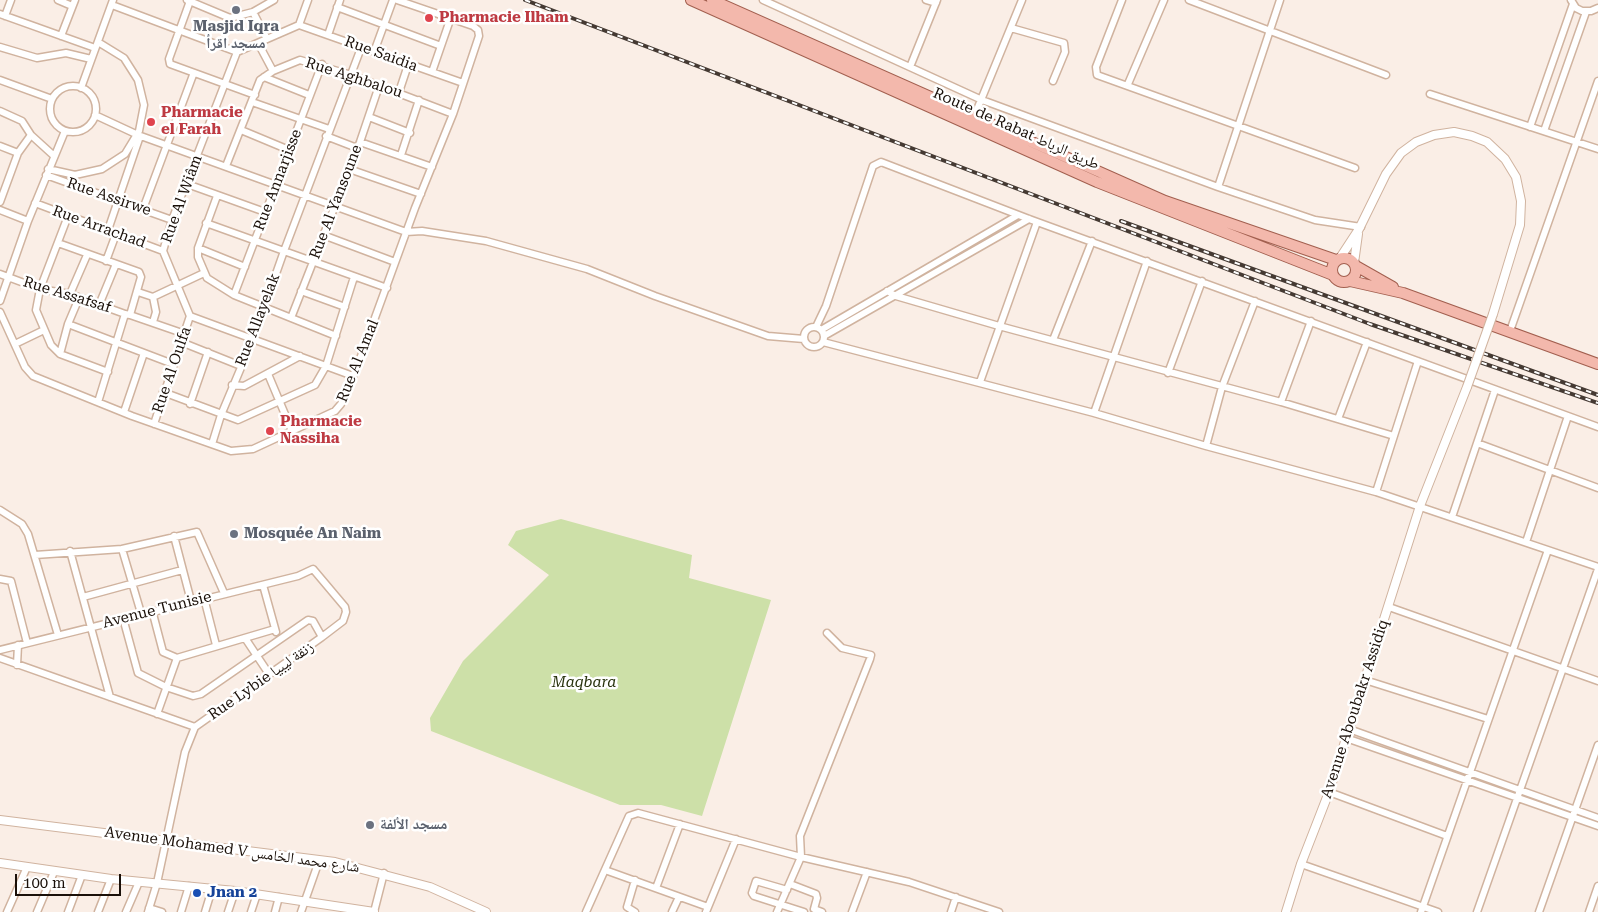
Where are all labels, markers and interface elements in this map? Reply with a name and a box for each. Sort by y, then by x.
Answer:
marker: Masjid Iqra مسجد اقرأ [230,4,242,16]
place label: Pharmacie Ilham [439,9,569,27]
marker: Pharmacie Ilham [423,12,435,24]
place label: Masjid Iqra مسجد اقرأ [193,18,279,53]
street label: Rue Saidia [342,32,420,76]
street label: Rue Aghbalou [303,54,405,102]
street label: Route de Rabat طريق الرباط [930,84,1102,174]
place label: Pharmacie el Farah [161,104,243,139]
marker: Pharmacie el Farah [145,116,157,128]
street label: Rue Annarjisse [250,127,306,233]
street label: Rue Al Yansoune [306,142,366,262]
street label: Rue Al Wiâm [158,152,206,246]
street label: Rue Assirwe [65,174,153,220]
street label: Rue Arrachad [50,202,148,252]
street label: Rue Allayelak [232,271,284,369]
street label: Rue Assafsaf [21,273,113,317]
street label: Rue Al Amal [333,317,383,405]
street label: Rue Al Oulfa [149,324,195,416]
place label: Pharmacie Nassiha [280,413,362,448]
marker: Pharmacie Nassiha [264,425,276,437]
place label: Mosquée An Naim [244,525,381,543]
marker: Mosquée An Naim [228,528,240,540]
street label: Avenue Tunisie [101,588,213,632]
street label: Avenue Aboubakr Assidiq [1318,617,1392,801]
street label: Rue Lybie زنقة ليبيا [205,638,317,724]
park label: Maqbara [552,674,616,692]
place label: مسجد الألفة [380,816,447,834]
marker: مسجد الألفة [364,819,376,831]
street label: Avenue Mohamed V شارع محمد الخامس [103,823,361,877]
scale bar [18,864,124,896]
text: 100 m [23,874,66,892]
place label: Jnan 2 [207,884,257,902]
marker: Jnan 2 [191,887,203,899]

